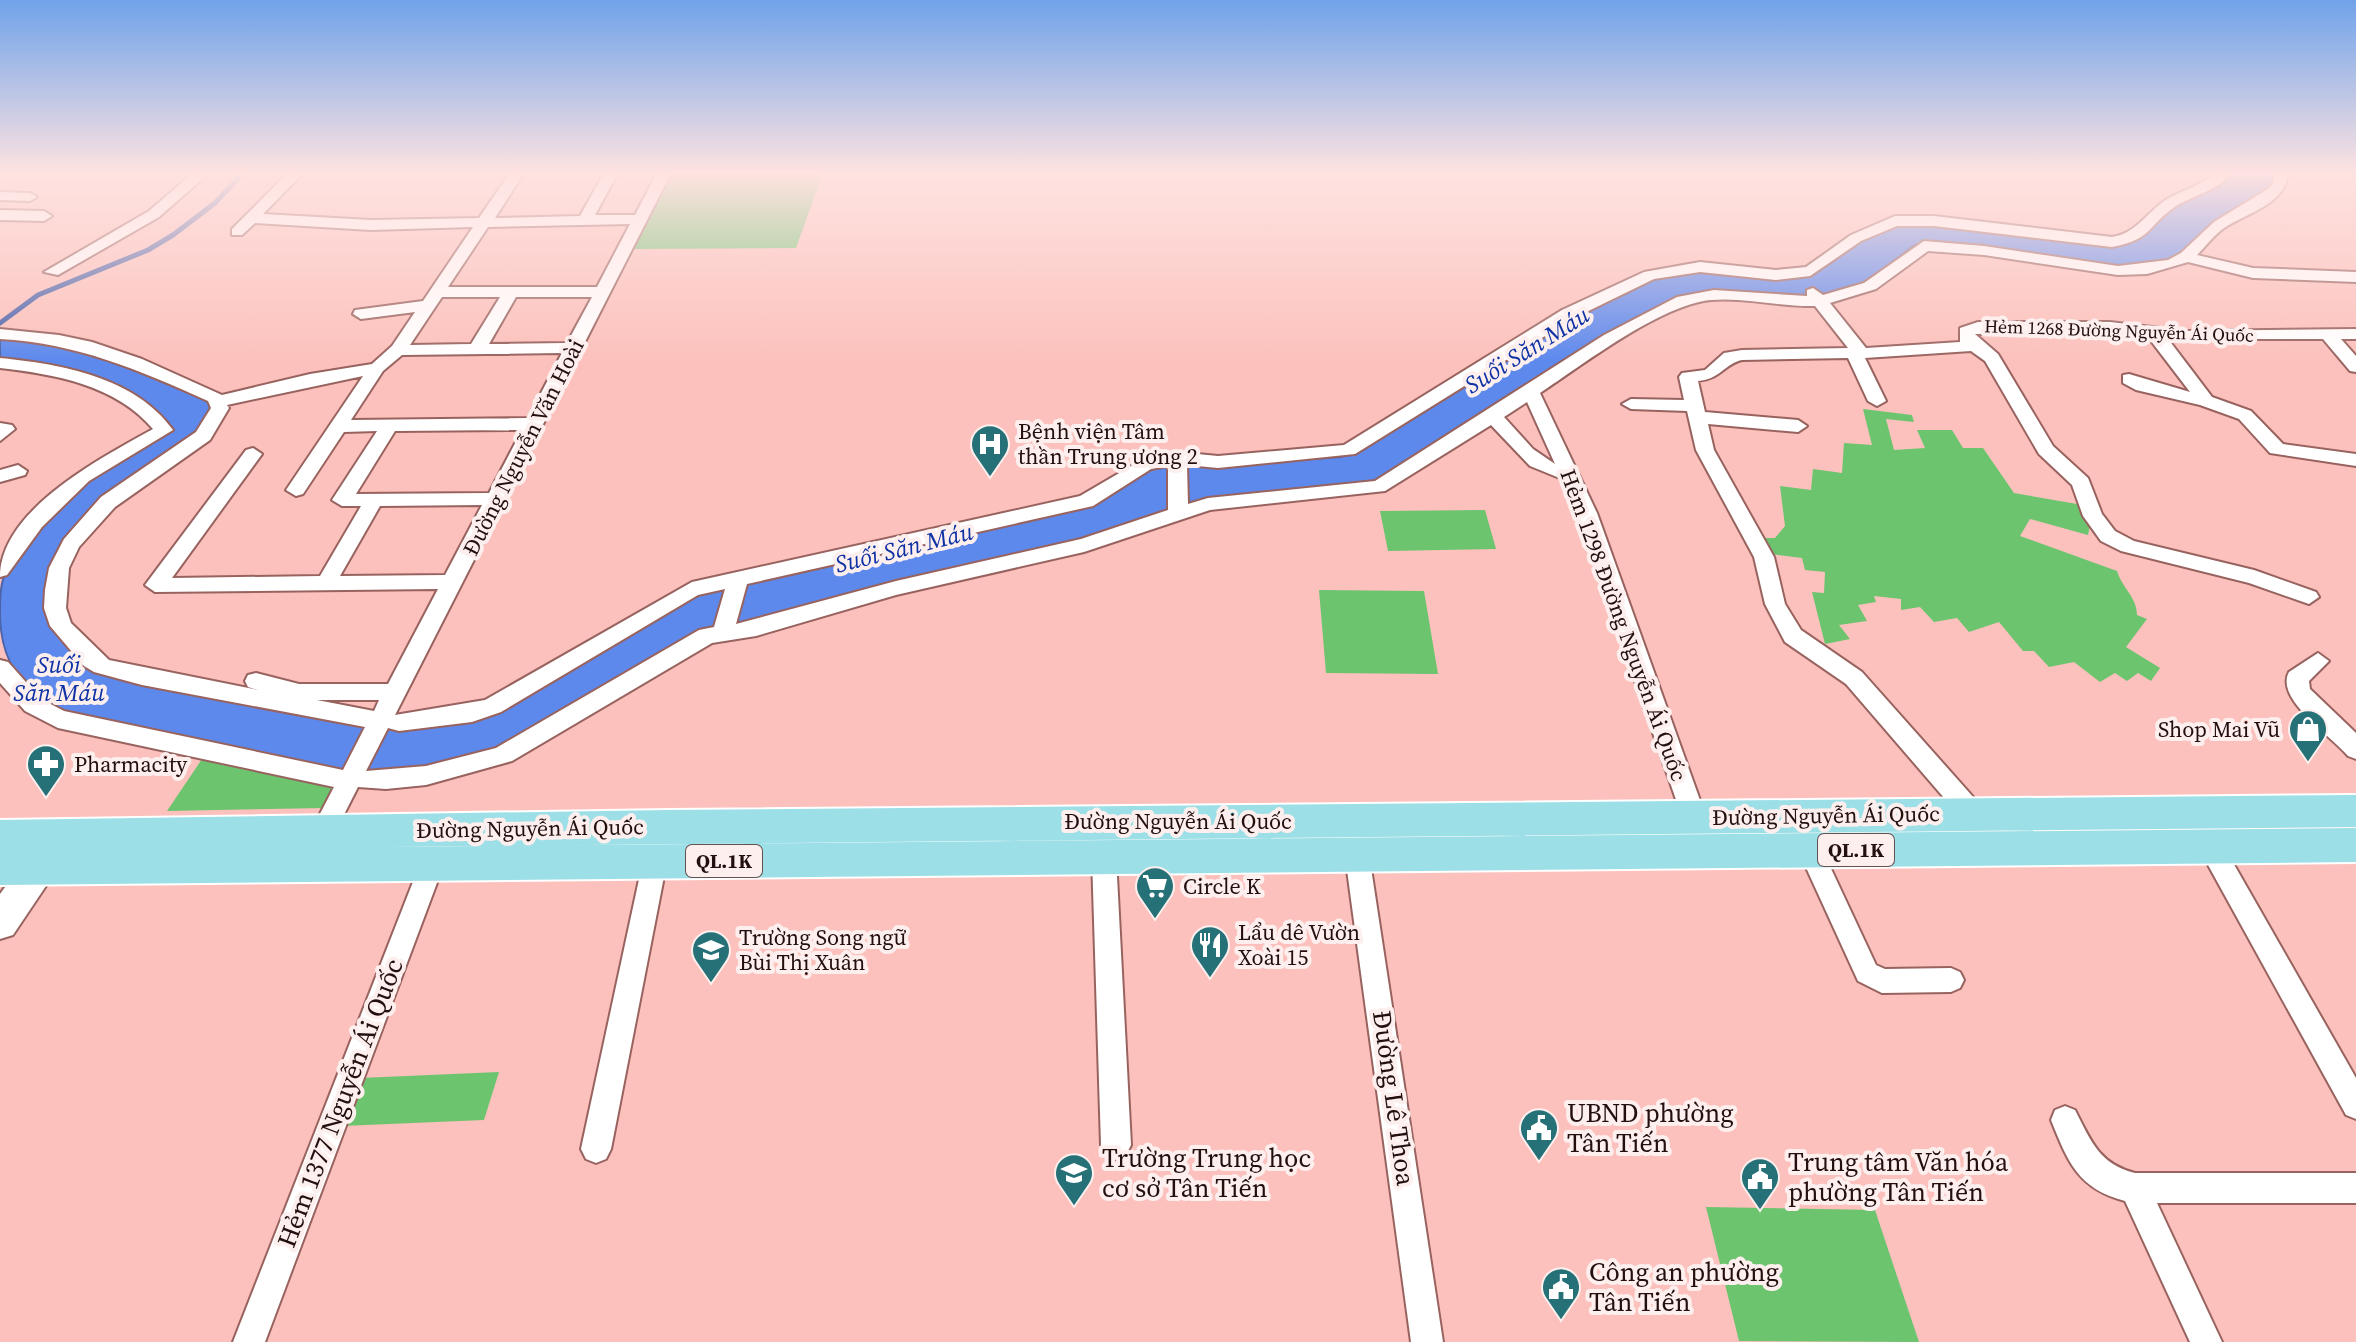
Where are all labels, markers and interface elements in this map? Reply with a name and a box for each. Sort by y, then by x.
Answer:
water label: Suối Săn Máu [1458,298,1596,401]
street label: Hẻm 1268 Đường Nguyễn Ái Quốc [1984,313,2255,348]
street label: Đường Nguyễn Văn Hoài [455,334,591,560]
place label: Bệnh viện Tâm thần Trung ương 2 [1018,416,1198,471]
hospital icon: Bệnh viện Tâm thần Trung ương 2 [969,423,1011,478]
street label: Hẻm 1298 Đường Nguyễn Ái Quốc [1554,465,1695,785]
water label: Suối Săn Máu [831,514,977,581]
water label: Suối Săn Máu [13,648,105,709]
shop icon: Shop Mai Vũ [2287,708,2329,763]
place label: Shop Mai Vũ [2158,714,2280,744]
pharmacy icon: Pharmacity [25,743,67,798]
place label: Pharmacity [74,749,188,779]
street label: Đường Nguyễn Ái Quốc [1712,798,1940,832]
street label: Đường Nguyễn Ái Quốc [1064,806,1292,836]
street label: Đường Nguyễn Ái Quốc [416,811,644,845]
road number: QL.1K [1818,834,1894,866]
road number: QL.1K [686,845,762,877]
supermarket icon: Circle K [1134,865,1176,920]
place label: Circle K [1183,871,1261,901]
place label: Lẩu dê Vườn Xoài 15 [1238,917,1360,972]
place label: Trường Song ngữ Bùi Thị Xuân [739,922,907,977]
restaurant icon: Lẩu dê Vườn Xoài 15 [1189,924,1231,979]
school or university icon: Trường Song ngữ Bùi Thị Xuân [690,929,732,984]
street label: Hẻm 1377 Nguyễn Ái Quốc [268,953,412,1253]
street label: Đường Lê Thoa [1364,1008,1424,1189]
place label: UBND phường Tân Tiến [1567,1095,1734,1161]
public building icon: UBND phường Tân Tiến [1518,1107,1560,1162]
place label: Trường Trung học cơ sở Tân Tiến [1102,1140,1311,1206]
place label: Trung tâm Văn hóa phường Tân Tiến [1788,1144,2009,1210]
school or university icon: Trường Trung học cơ sở Tân Tiến [1053,1152,1095,1207]
public building icon: Trung tâm Văn hóa phường Tân Tiến [1739,1156,1781,1211]
place label: Công an phường Tân Tiến [1589,1254,1779,1320]
public building icon: Công an phường Tân Tiến [1540,1266,1582,1321]

